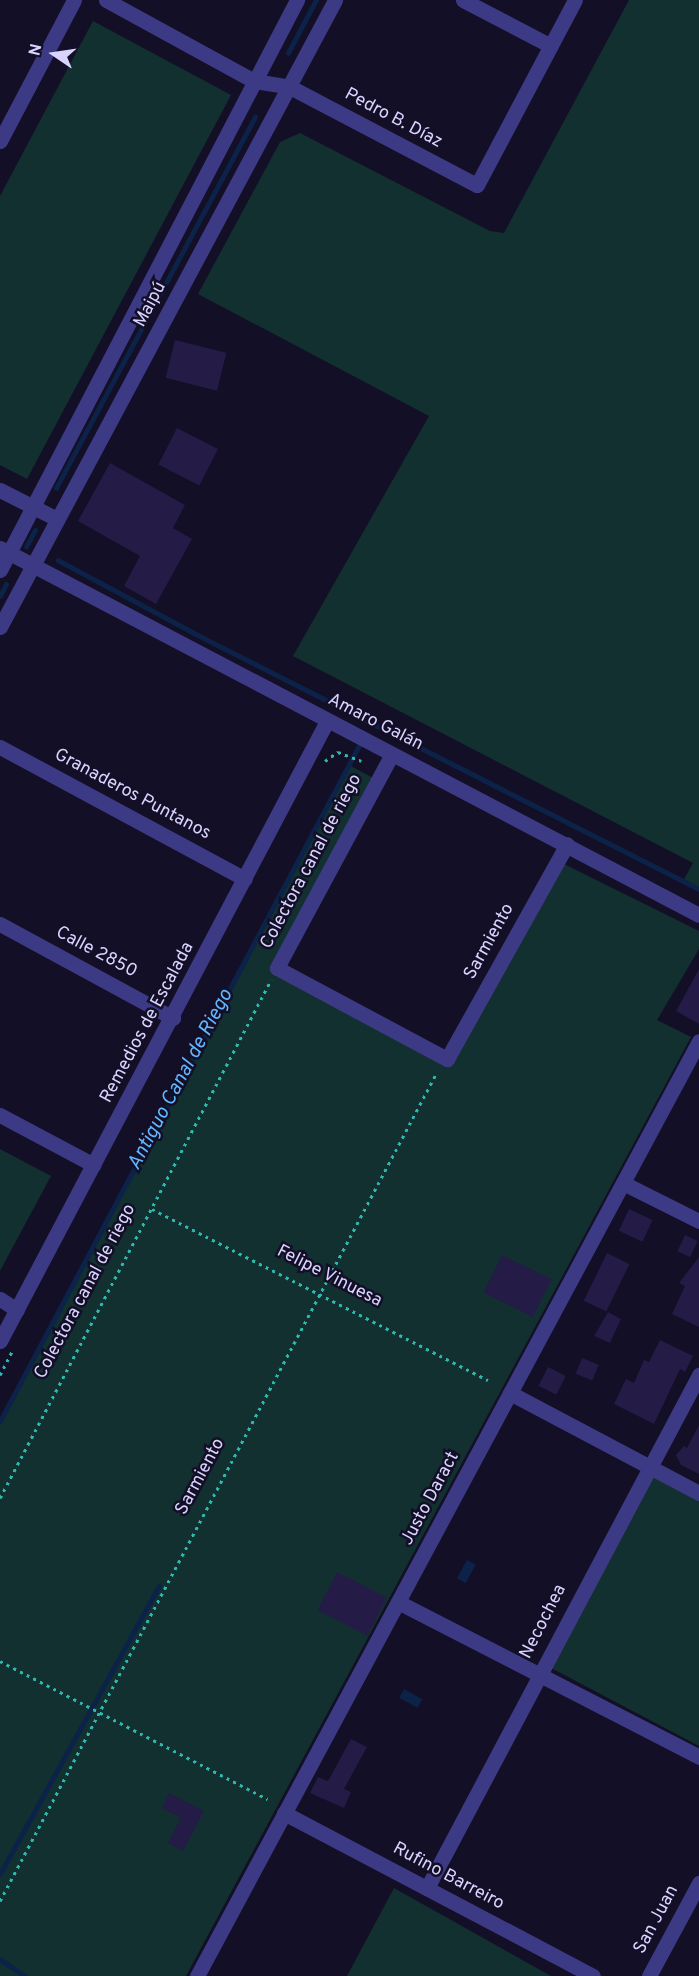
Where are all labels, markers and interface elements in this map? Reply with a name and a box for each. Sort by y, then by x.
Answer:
north arrow [24,24,84,84]
text: N [25,42,47,58]
street label: Pedro B. Díaz [340,84,446,154]
street label: Maipú [130,279,172,331]
street label: Amaro Galán [324,690,426,756]
street label: Granaderos Puntanos [50,745,214,845]
street label: Colectora canal de riego [257,771,367,953]
street label: Sarmiento [460,900,520,984]
street label: Calle 2850 [52,923,140,983]
street label: Remedios de Escalada [96,939,200,1107]
water label: Antiguo Canal de Riego [123,986,239,1174]
street label: Colectora canal de riego [31,1201,141,1383]
street label: Felipe Vinuesa [273,1241,385,1313]
street label: Sarmiento [172,1435,230,1519]
street label: Justo Daract [397,1449,465,1549]
street label: Necochea [516,1581,572,1663]
street label: Rufino Barreiro [389,1839,507,1915]
street label: San Juan [630,1882,684,1958]

